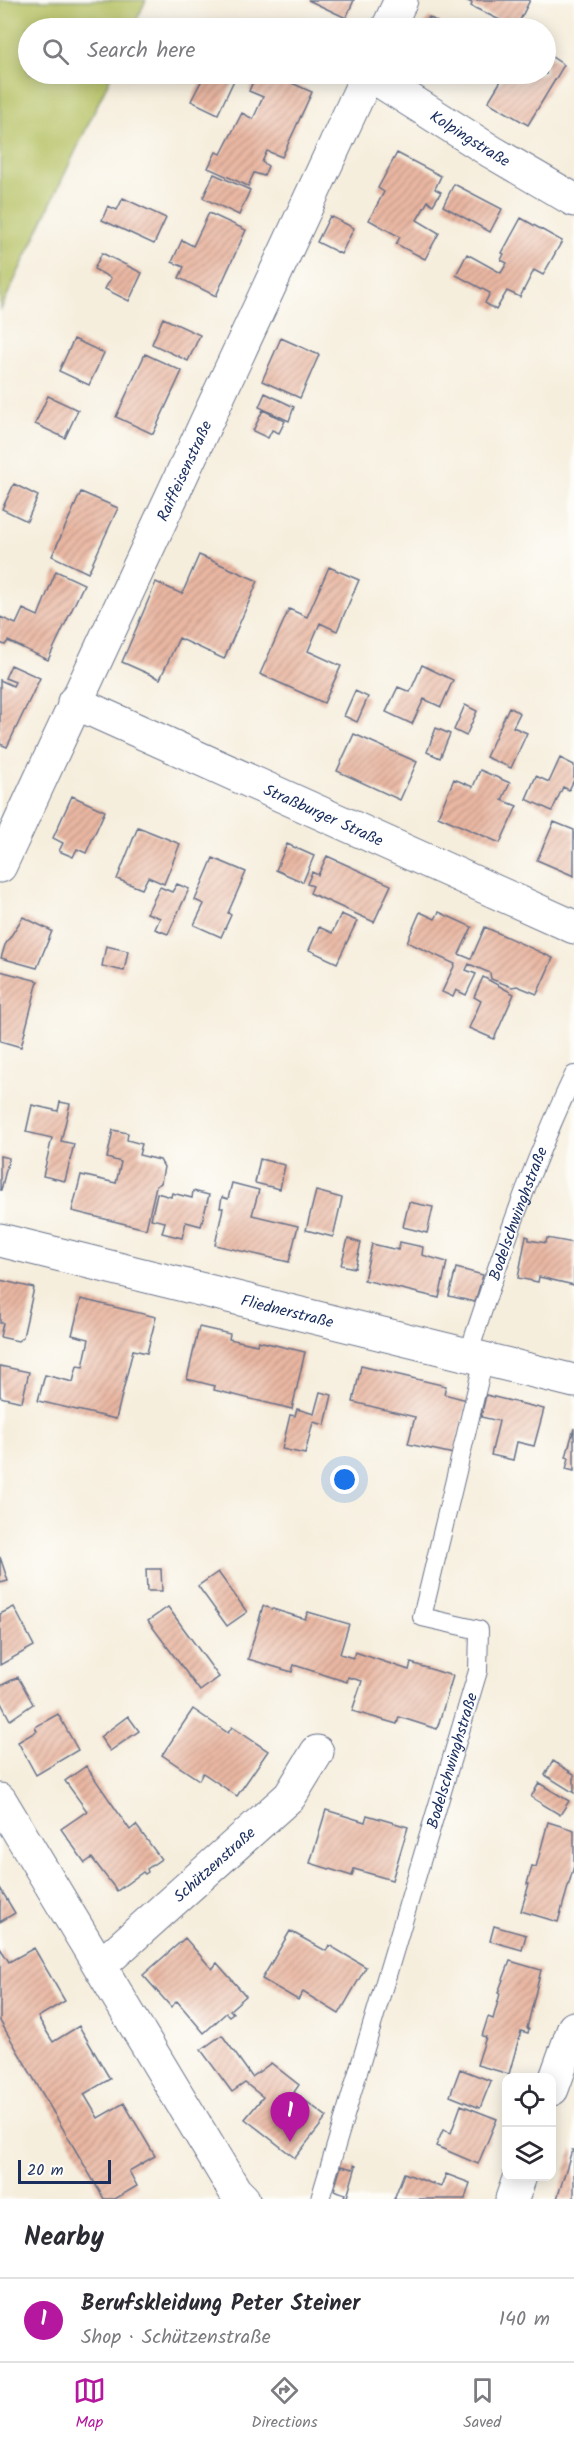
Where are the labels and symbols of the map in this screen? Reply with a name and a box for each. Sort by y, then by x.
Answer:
street label: Kolpingstraße [425,105,515,174]
street label: Raiffeisenstraße [151,417,219,526]
street label: Straßburger Straße [259,778,387,854]
street label: Bodelschwinghstraße [483,1143,555,1284]
street label: Fliednerstraße [238,1289,336,1336]
your location [330,1465,359,1494]
street label: Bodelschwinghstraße [421,1690,485,1832]
street label: Schützenstraße [168,1821,262,1909]
pin: 1 [270,2092,310,2142]
scale bar [18,2157,111,2184]

